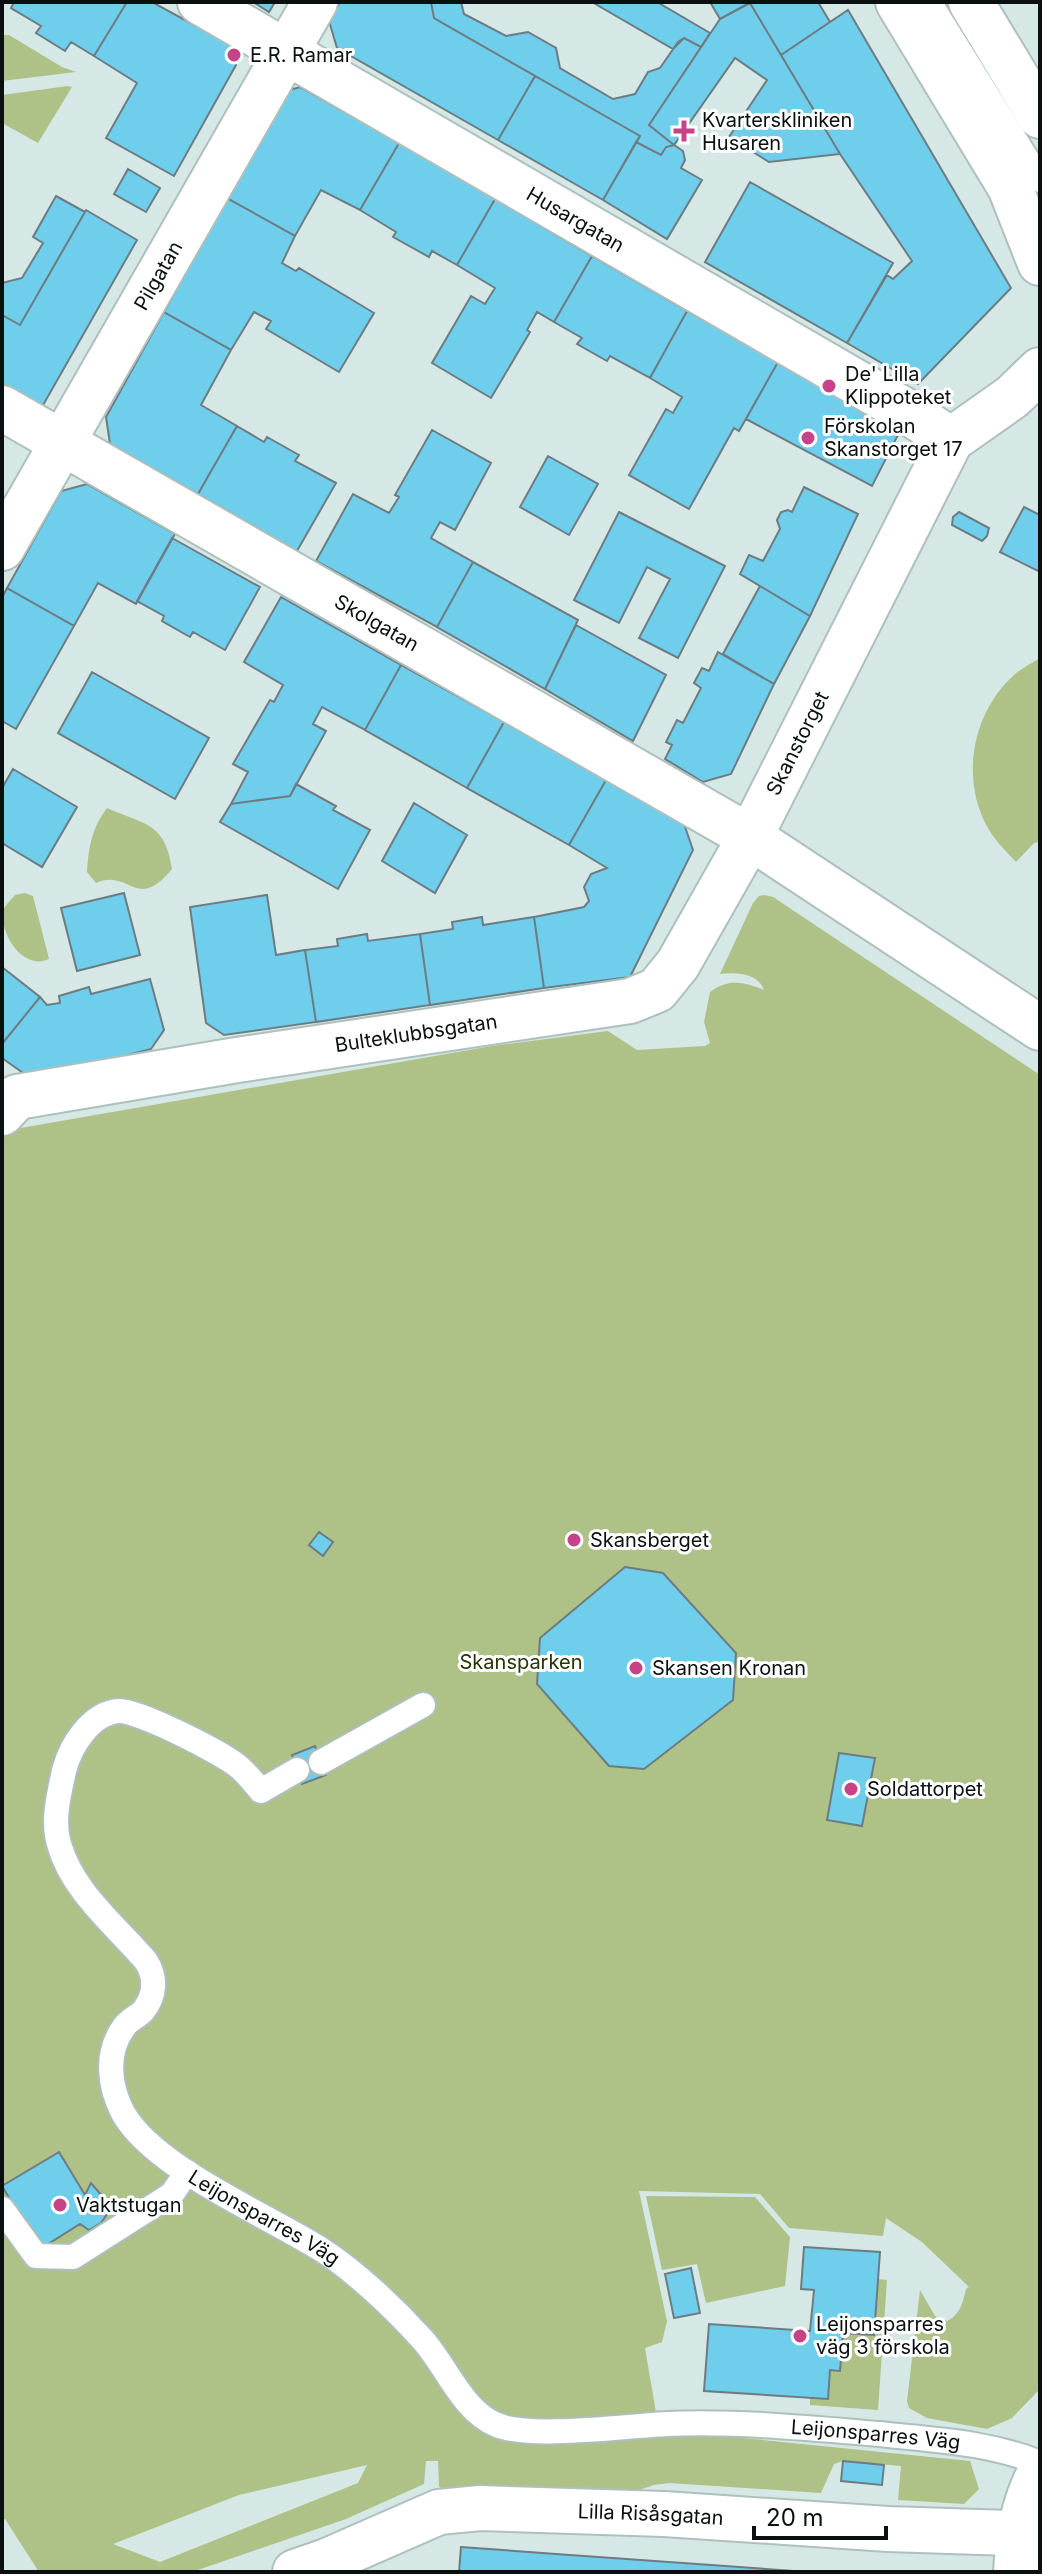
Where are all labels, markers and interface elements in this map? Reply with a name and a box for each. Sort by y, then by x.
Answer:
place label: E.R. Ramar [250,43,353,67]
marker: E.R. Ramar [225,46,243,64]
place label: Kvarterskliniken Husaren [702,108,852,155]
marker: Kvarterskliniken Husaren [673,120,695,142]
street label: Husargatan [522,182,629,257]
street label: Pilgatan [129,237,187,314]
place label: De' Lilla Klippoteket [845,362,952,409]
marker: De' Lilla Klippoteket [820,377,838,395]
place label: Förskolan Skanstorget 17 [824,414,963,461]
marker: Förskolan Skanstorget 17 [799,429,817,447]
street label: Skolgatan [330,589,423,657]
street label: Skanstorget [761,687,834,799]
street label: Bulteklubbsgatan [333,1009,499,1057]
place label: Skansberget [590,1528,709,1552]
marker: Skansberget [565,1531,583,1549]
park label: Skansparken [460,1650,582,1674]
place label: Skansen Kronan [652,1656,806,1680]
marker: Skansen Kronan [627,1659,645,1677]
place label: Soldattorpet [867,1777,983,1801]
marker: Soldattorpet [842,1780,860,1798]
street label: Leijonsparres Väg [184,2165,344,2270]
place label: Vaktstugan [76,2193,182,2217]
marker: Vaktstugan [51,2196,69,2214]
place label: Leijonsparres väg 3 förskola [816,2312,950,2359]
marker: Leijonsparres väg 3 förskola [791,2327,809,2345]
street label: Leijonsparres Väg [790,2415,962,2455]
scale bar [754,2490,886,2540]
street label: Lilla Risåsgatan [577,2499,724,2530]
text: 20 m [766,2503,824,2532]

